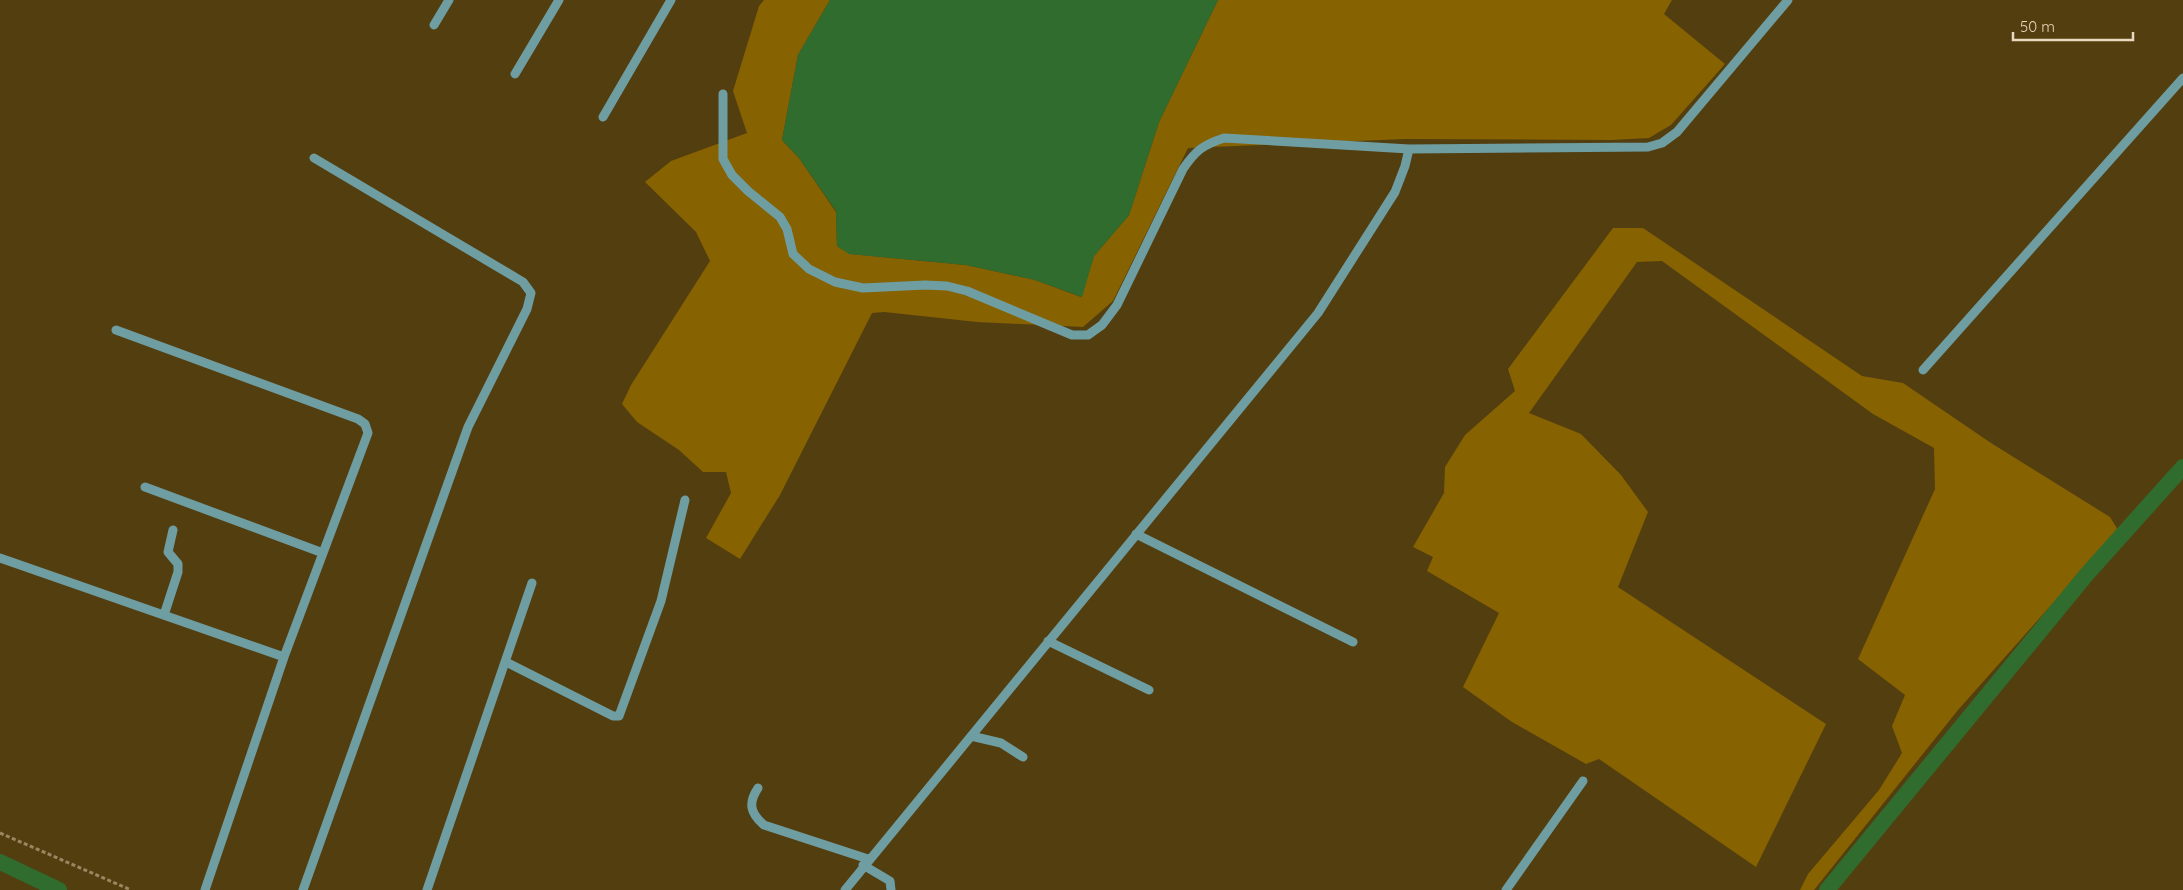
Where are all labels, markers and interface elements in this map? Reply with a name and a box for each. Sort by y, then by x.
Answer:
scale bar [2013,10,2133,42]
text: 50 m [2020,17,2055,36]

